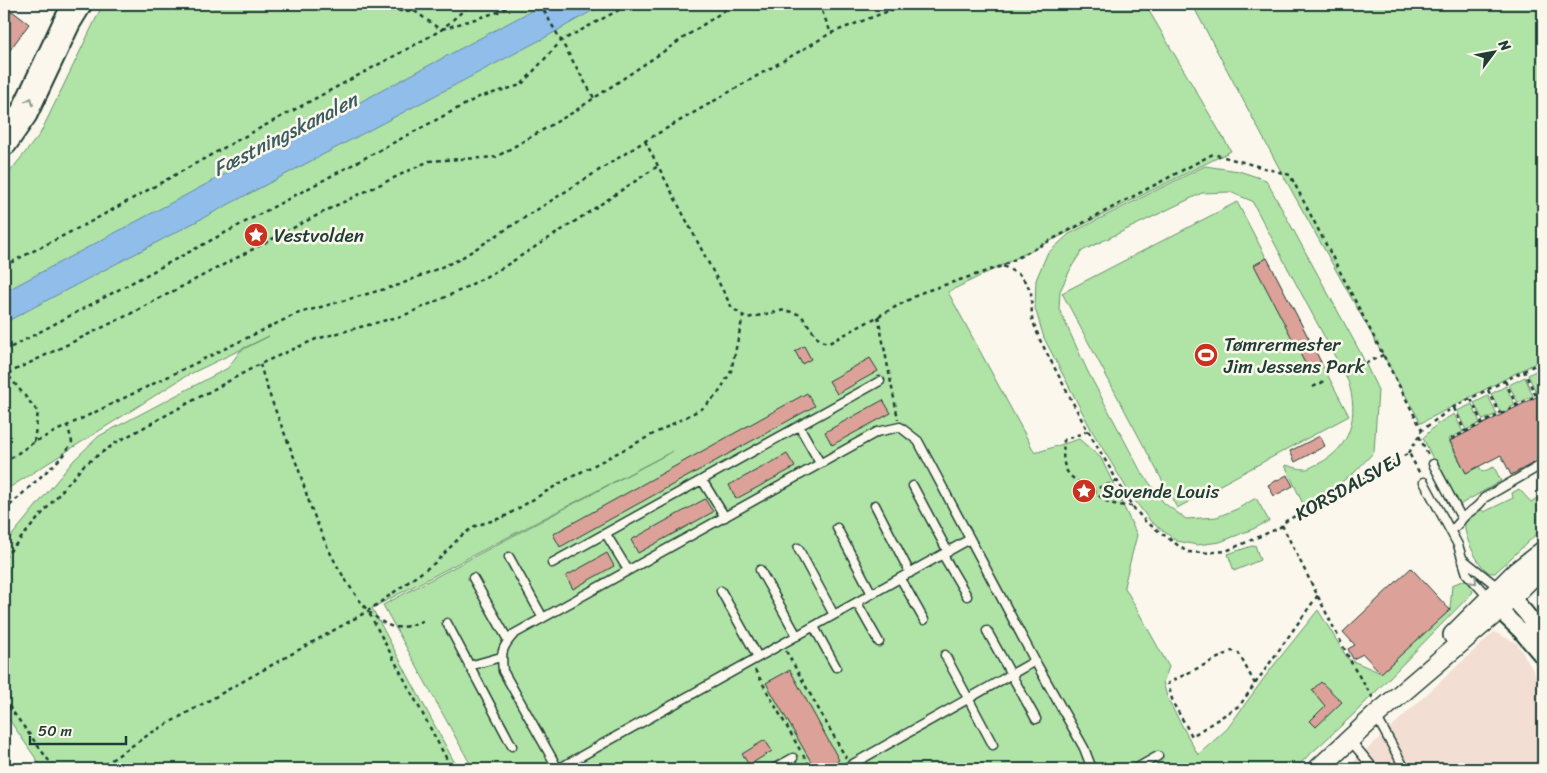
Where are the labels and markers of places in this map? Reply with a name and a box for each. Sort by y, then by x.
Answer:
place label: Vestvolden [274,219,364,252]
place icon: Vestvolden [243,222,269,248]
place label: Tømrermester Jim Jessens Park [1223,328,1366,383]
sports icon: Tømrermester Jim Jessens Park [1193,342,1219,368]
place label: Sovende Louis [1102,475,1219,508]
place icon: Sovende Louis [1071,478,1097,504]

